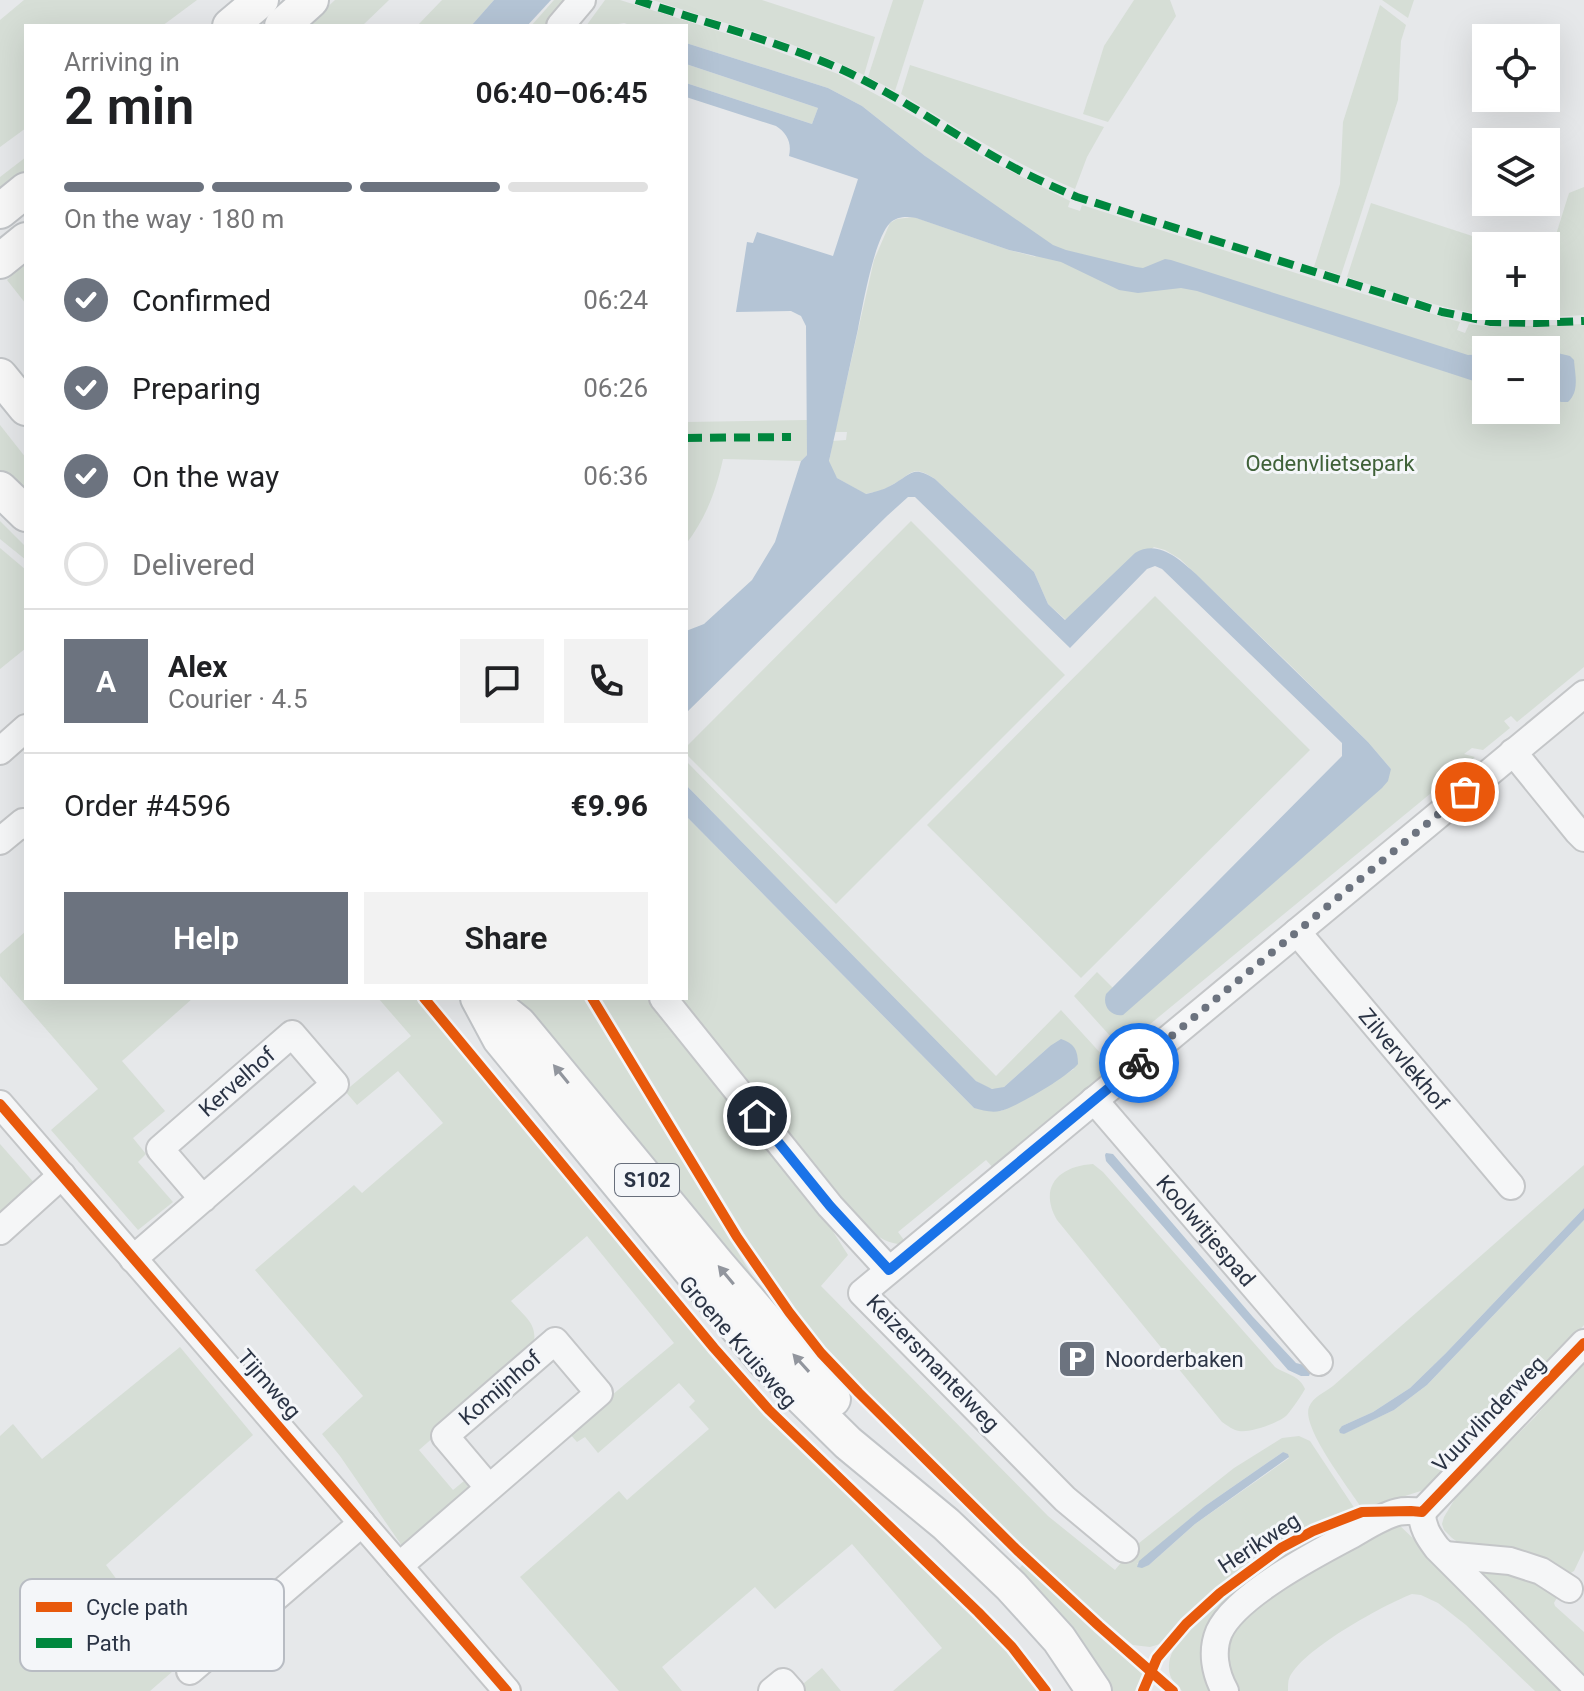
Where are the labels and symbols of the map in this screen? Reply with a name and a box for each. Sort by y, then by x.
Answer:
park label: Oedenvlietsepark [1245,451,1415,476]
pin [1431,758,1499,826]
street label: Zilvervlekhof [1354,1003,1454,1115]
courier [1099,1023,1179,1103]
street label: Kervelhof [194,1042,280,1122]
one-way arrow [553,1065,570,1085]
pin [723,1082,791,1150]
road number: S102 [615,1164,679,1196]
street label: Koolwitjespad [1152,1170,1261,1291]
one-way arrow [718,1266,735,1286]
street label: Groene Kruisweg [674,1271,802,1413]
street label: Keizersmantelweg [862,1290,1004,1436]
parking icon: Noorderbaken [1056,1338,1098,1380]
street label: Tijmweg [232,1344,306,1424]
street label: Komijnhof [454,1345,546,1430]
place label: Noorderbaken [1105,1347,1244,1372]
street label: Vuurvlinderweg [1427,1351,1551,1477]
one-way arrow [793,1354,810,1374]
street label: Herikweg [1214,1507,1304,1579]
legend [20,1579,284,1671]
text: Cycle path [86,1595,188,1620]
text: Path [86,1631,131,1656]

